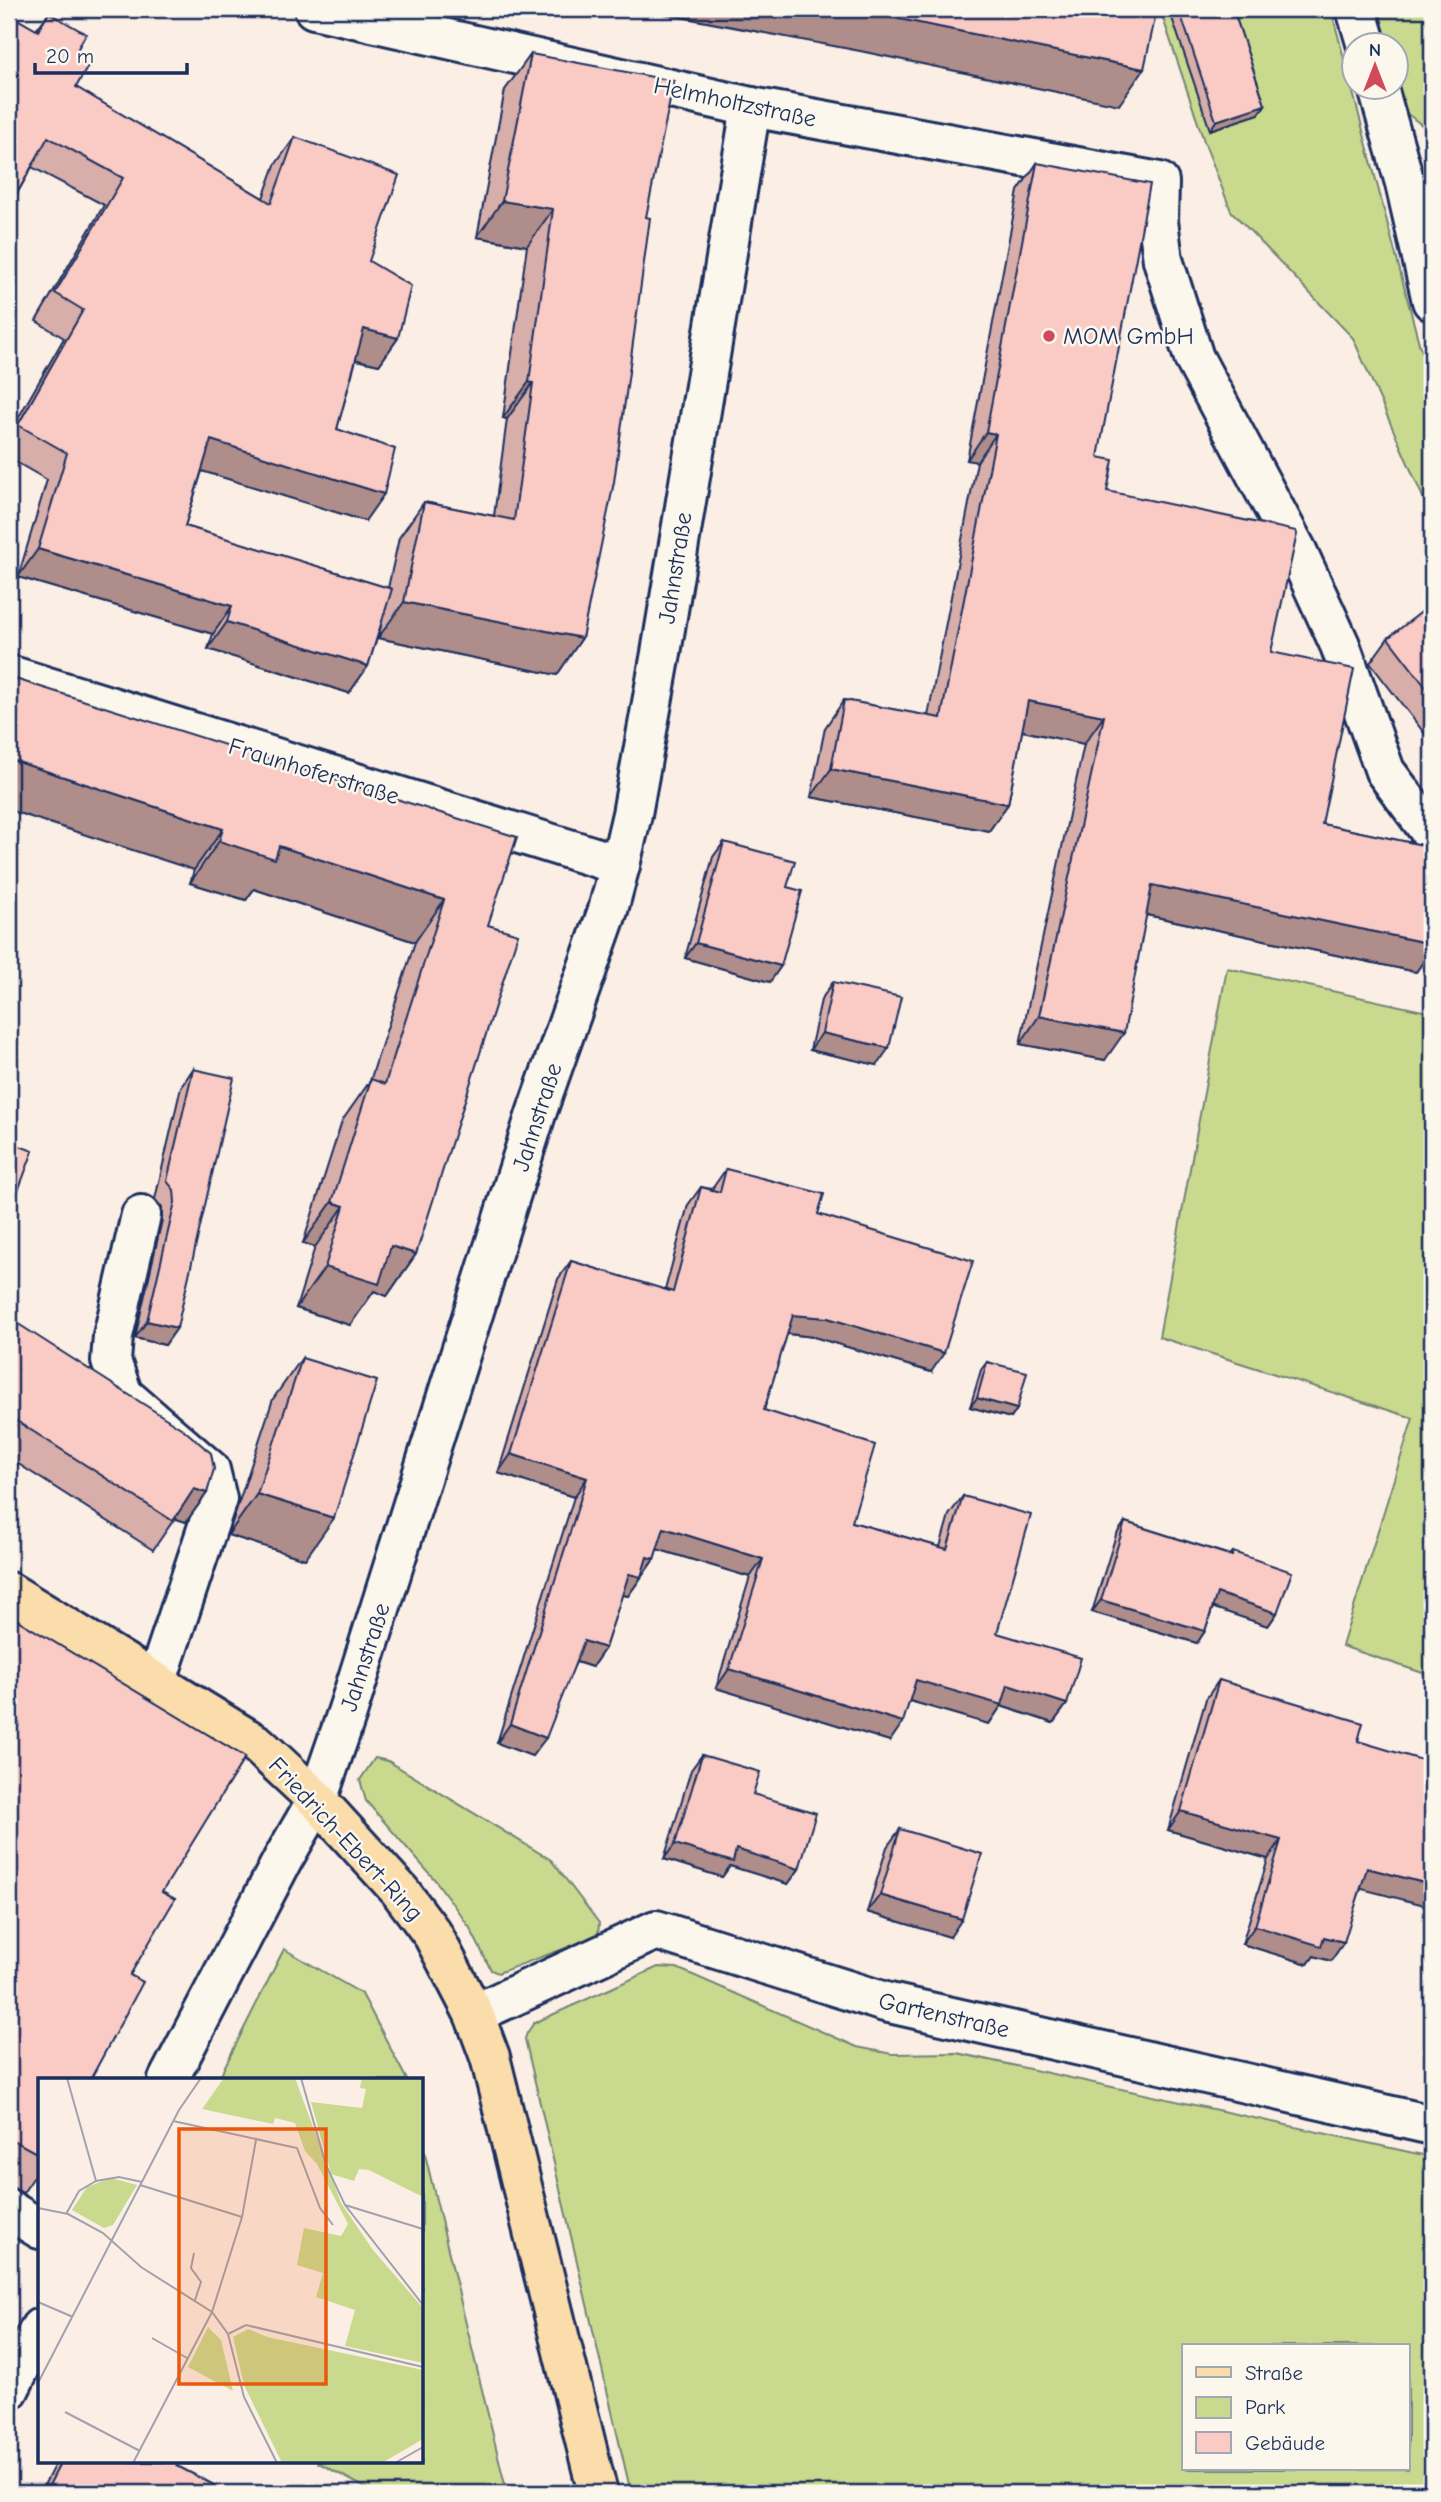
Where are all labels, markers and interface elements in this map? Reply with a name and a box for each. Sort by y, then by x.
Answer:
scale bar [35,32,187,76]
north arrow [1340,32,1410,102]
text: N [1369,39,1381,61]
text: 20 m [46,44,94,68]
street label: Helmholtzstraße [651,71,819,133]
place label: MOM GmbH [1063,322,1194,350]
marker: MOM GmbH [1041,328,1057,344]
street label: Jahnstraße [652,510,698,626]
street label: Fraunhoferstraße [225,732,403,810]
street label: Jahnstraße [506,1059,568,1175]
street label: Jahnstraße [334,1599,396,1715]
street label: Friedrich-Ebert-Ring [263,1751,429,1927]
street label: Gartenstraße [876,1986,1012,2044]
inset map [38,2078,424,2464]
legend [1182,2344,1410,2470]
text: Straße [1245,2361,1303,2385]
text: Park [1245,2395,1285,2419]
text: Gebäude [1245,2431,1325,2455]

